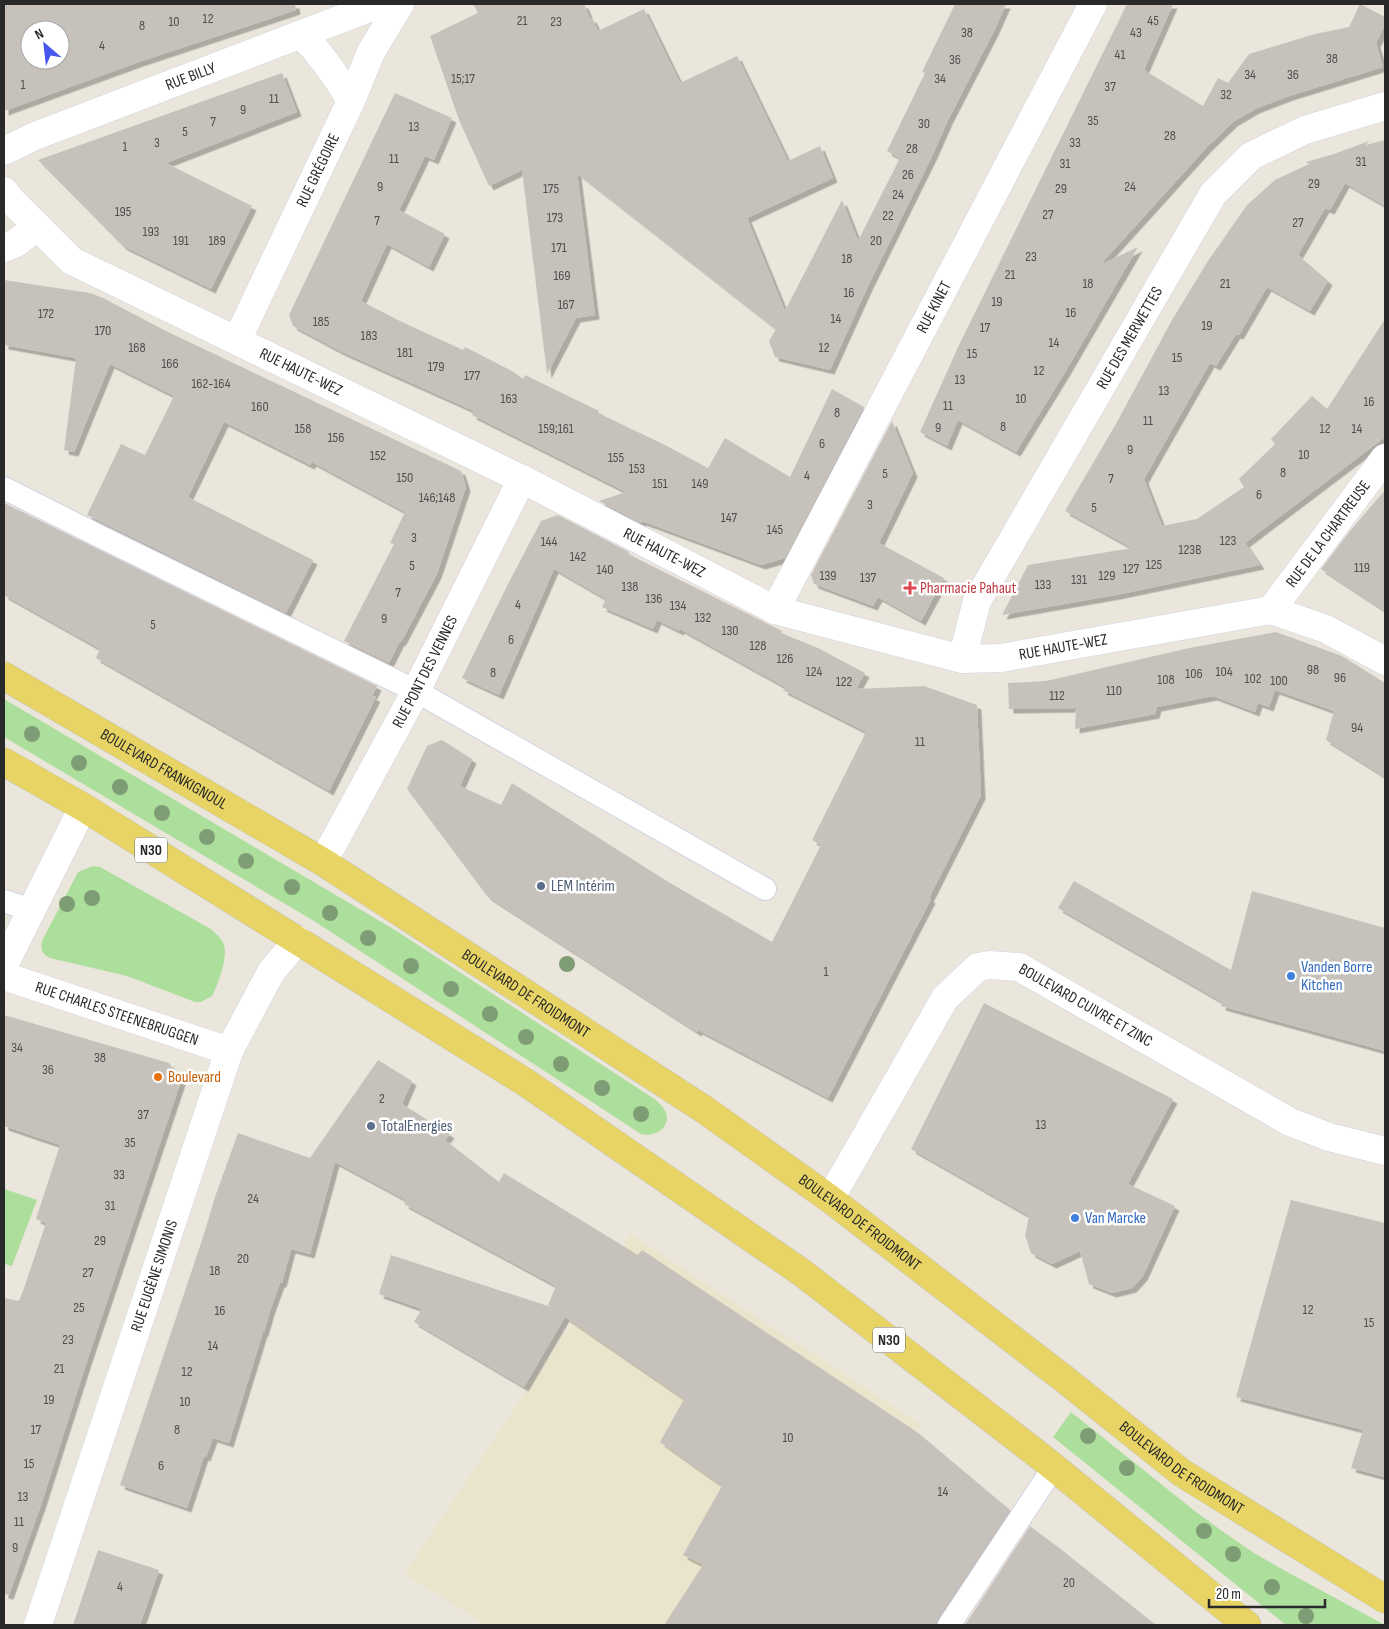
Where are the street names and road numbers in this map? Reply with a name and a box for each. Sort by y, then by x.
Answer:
street label: RUE BILLY [163,58,219,95]
street label: RUE GRÉGOIRE [292,130,344,210]
street label: RUE KINET [912,277,956,336]
street label: RUE DES MERWETTES [1092,283,1167,393]
street label: RUE HAUTE-WEZ [257,344,346,400]
street label: RUE DE LA CHARTREUSE [1282,477,1374,591]
street label: RUE HAUTE-WEZ [620,524,709,582]
street label: RUE PONT DES VENNES [388,612,462,731]
street label: RUE HAUTE-WEZ [1017,630,1109,664]
street label: BOULEVARD FRANKIGNOUL [97,725,231,814]
road number: N30 [135,838,167,862]
street label: BOULEVARD DE FROIDMONT [458,945,594,1042]
street label: BOULEVARD CUIVRE ET ZINC [1015,959,1156,1051]
street label: RUE CHARLES STEENEBRUGGEN [33,978,201,1050]
street label: BOULEVARD DE FROIDMONT [795,1170,925,1275]
street label: RUE EUGÈNE SIMONIS [127,1217,182,1334]
road number: N30 [873,1328,905,1352]
street label: BOULEVARD DE FROIDMONT [1115,1417,1248,1519]

